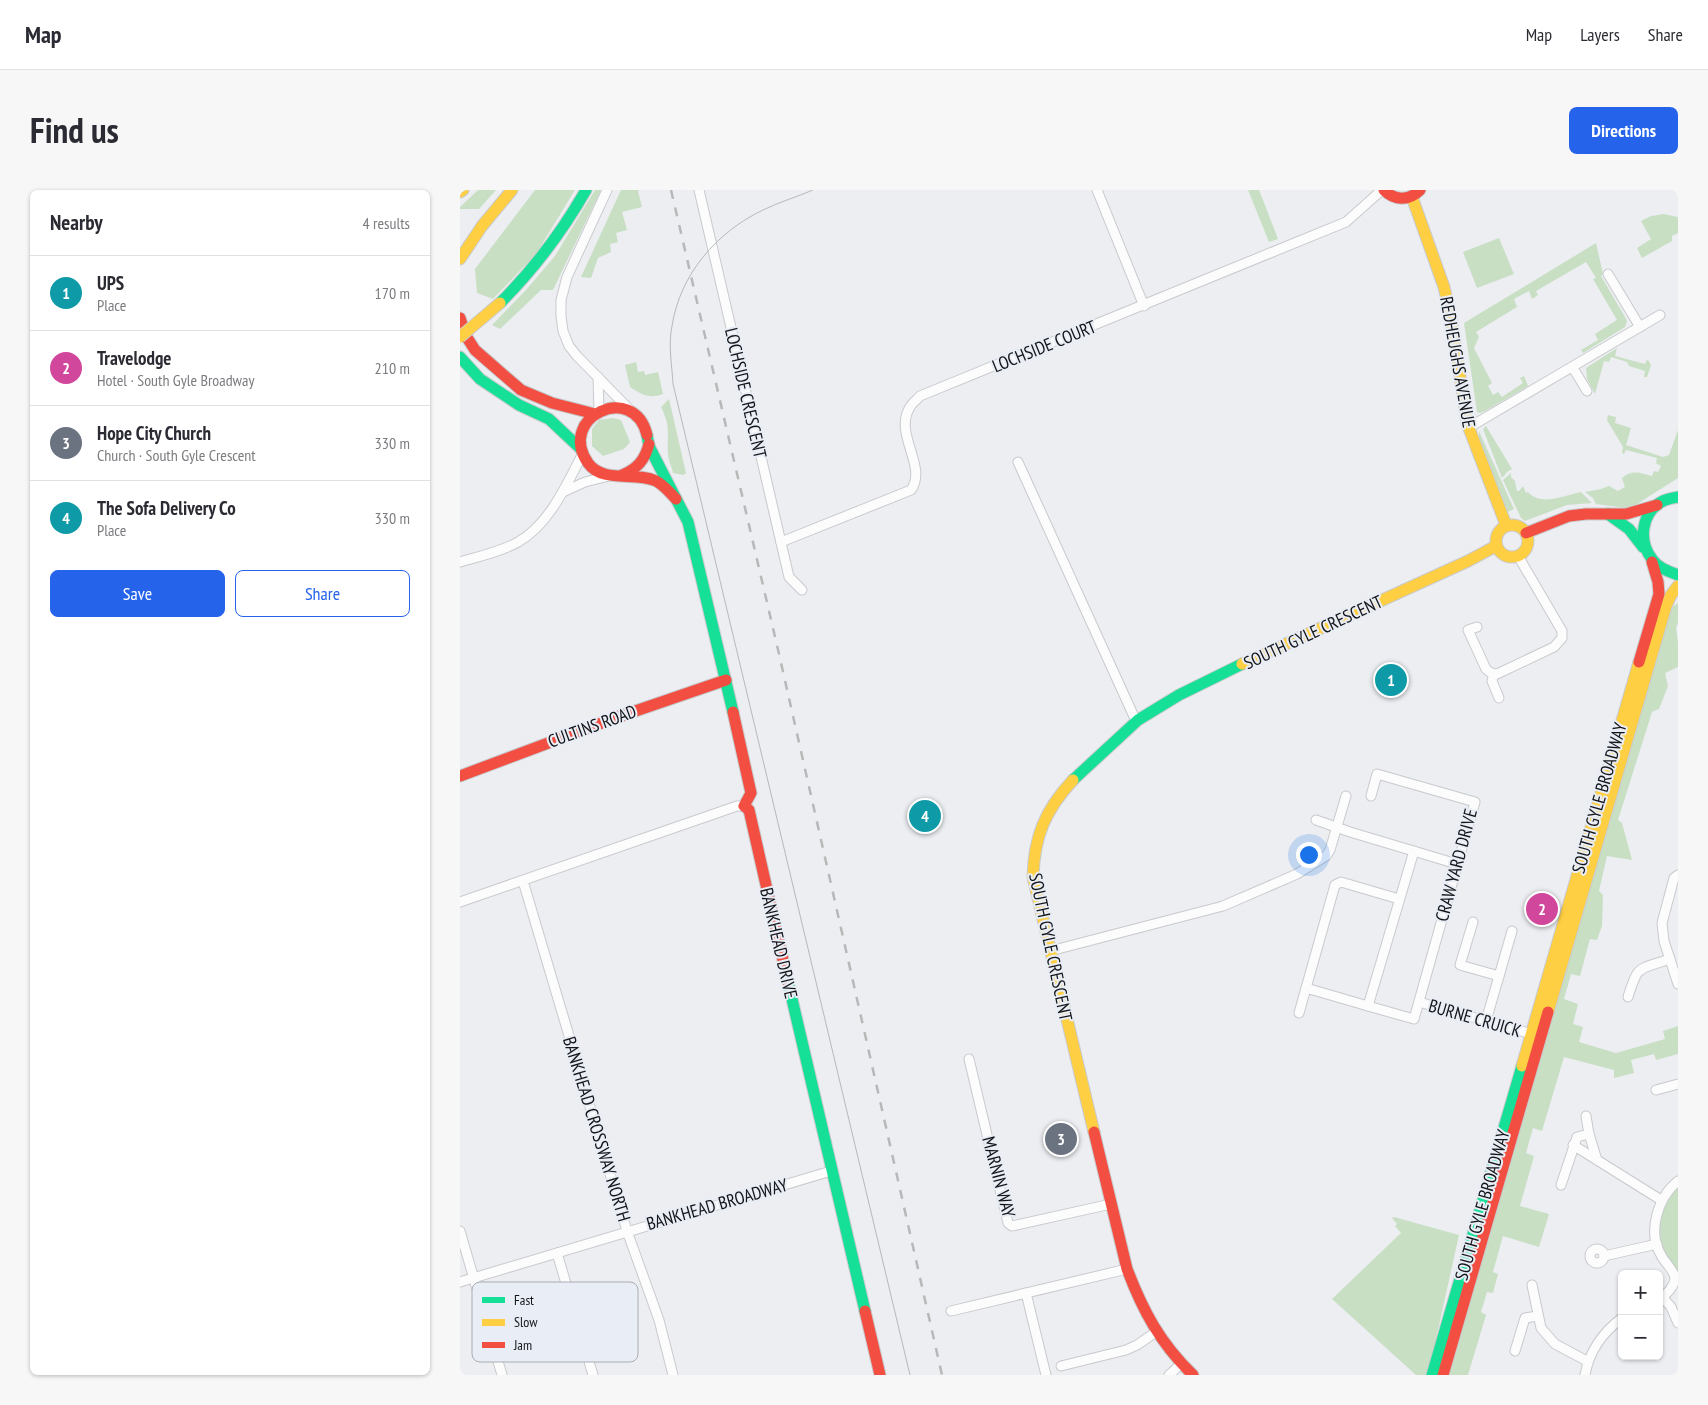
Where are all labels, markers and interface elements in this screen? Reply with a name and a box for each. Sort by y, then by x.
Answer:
text: Map [25,19,62,50]
text: Map [1526,23,1552,46]
text: Layers [1580,23,1620,46]
text: Share [1648,23,1683,46]
text: Find us [30,107,119,153]
button: Directions [1569,107,1678,154]
text: Nearby [50,209,103,236]
text: 4 results [363,213,410,233]
text: UPS [97,271,124,295]
text: 1 [62,283,70,303]
text: 170 m [375,283,410,303]
text: Place [97,295,126,315]
street label: REDHEUGHS AVENUE [1435,295,1481,429]
street label: LOCHSIDE COURT [989,315,1099,377]
street label: LOCHSIDE CRESCENT [720,326,772,460]
text: Travelodge [97,346,171,370]
text: 2 [62,358,70,378]
text: 210 m [375,358,410,378]
text: Hotel · South Gyle Broadway [97,370,254,390]
text: Hope City Church [97,421,211,445]
text: 3 [62,433,70,453]
text: 330 m [375,433,410,453]
text: Church · South Gyle Crescent [97,445,256,465]
text: The Sofa Delivery Co [97,496,236,520]
text: 4 [62,508,70,528]
text: 330 m [375,508,410,528]
text: Place [97,520,126,540]
button: Save [50,570,225,617]
button: Share [235,570,410,617]
street label: SOUTH GYLE CRESCENT [1240,590,1386,674]
pin: 1 [1375,661,1407,699]
street label: CULTINS ROAD [545,699,639,753]
street label: SOUTH GYLE BROADWAY [1566,719,1632,876]
pin: 4 [909,797,941,835]
street label: CRAW YARD DRIVE [1430,806,1482,924]
your location [1296,842,1322,868]
street label: SOUTH GYLE CRESCENT [1024,871,1078,1023]
street label: BANKHEAD DRIVE [755,885,803,1001]
pin: 2 [1526,890,1558,928]
street label: BURNE CRUICK [1426,994,1524,1042]
street label: BANKHEAD CROSSWAY NORTH [558,1034,636,1224]
pin: 3 [1045,1120,1077,1158]
street label: SOUTH GYLE BROADWAY [1449,1126,1515,1283]
street label: MARNIN WAY [977,1134,1021,1221]
street label: BANKHEAD BROADWAY [644,1173,791,1235]
map controls [1618,1270,1663,1360]
button: + [1618,1270,1663,1315]
legend [472,1282,638,1362]
text: Fast [514,1291,534,1309]
text: Slow [514,1313,538,1331]
button: − [1618,1315,1663,1360]
text: Jam [513,1336,532,1354]

